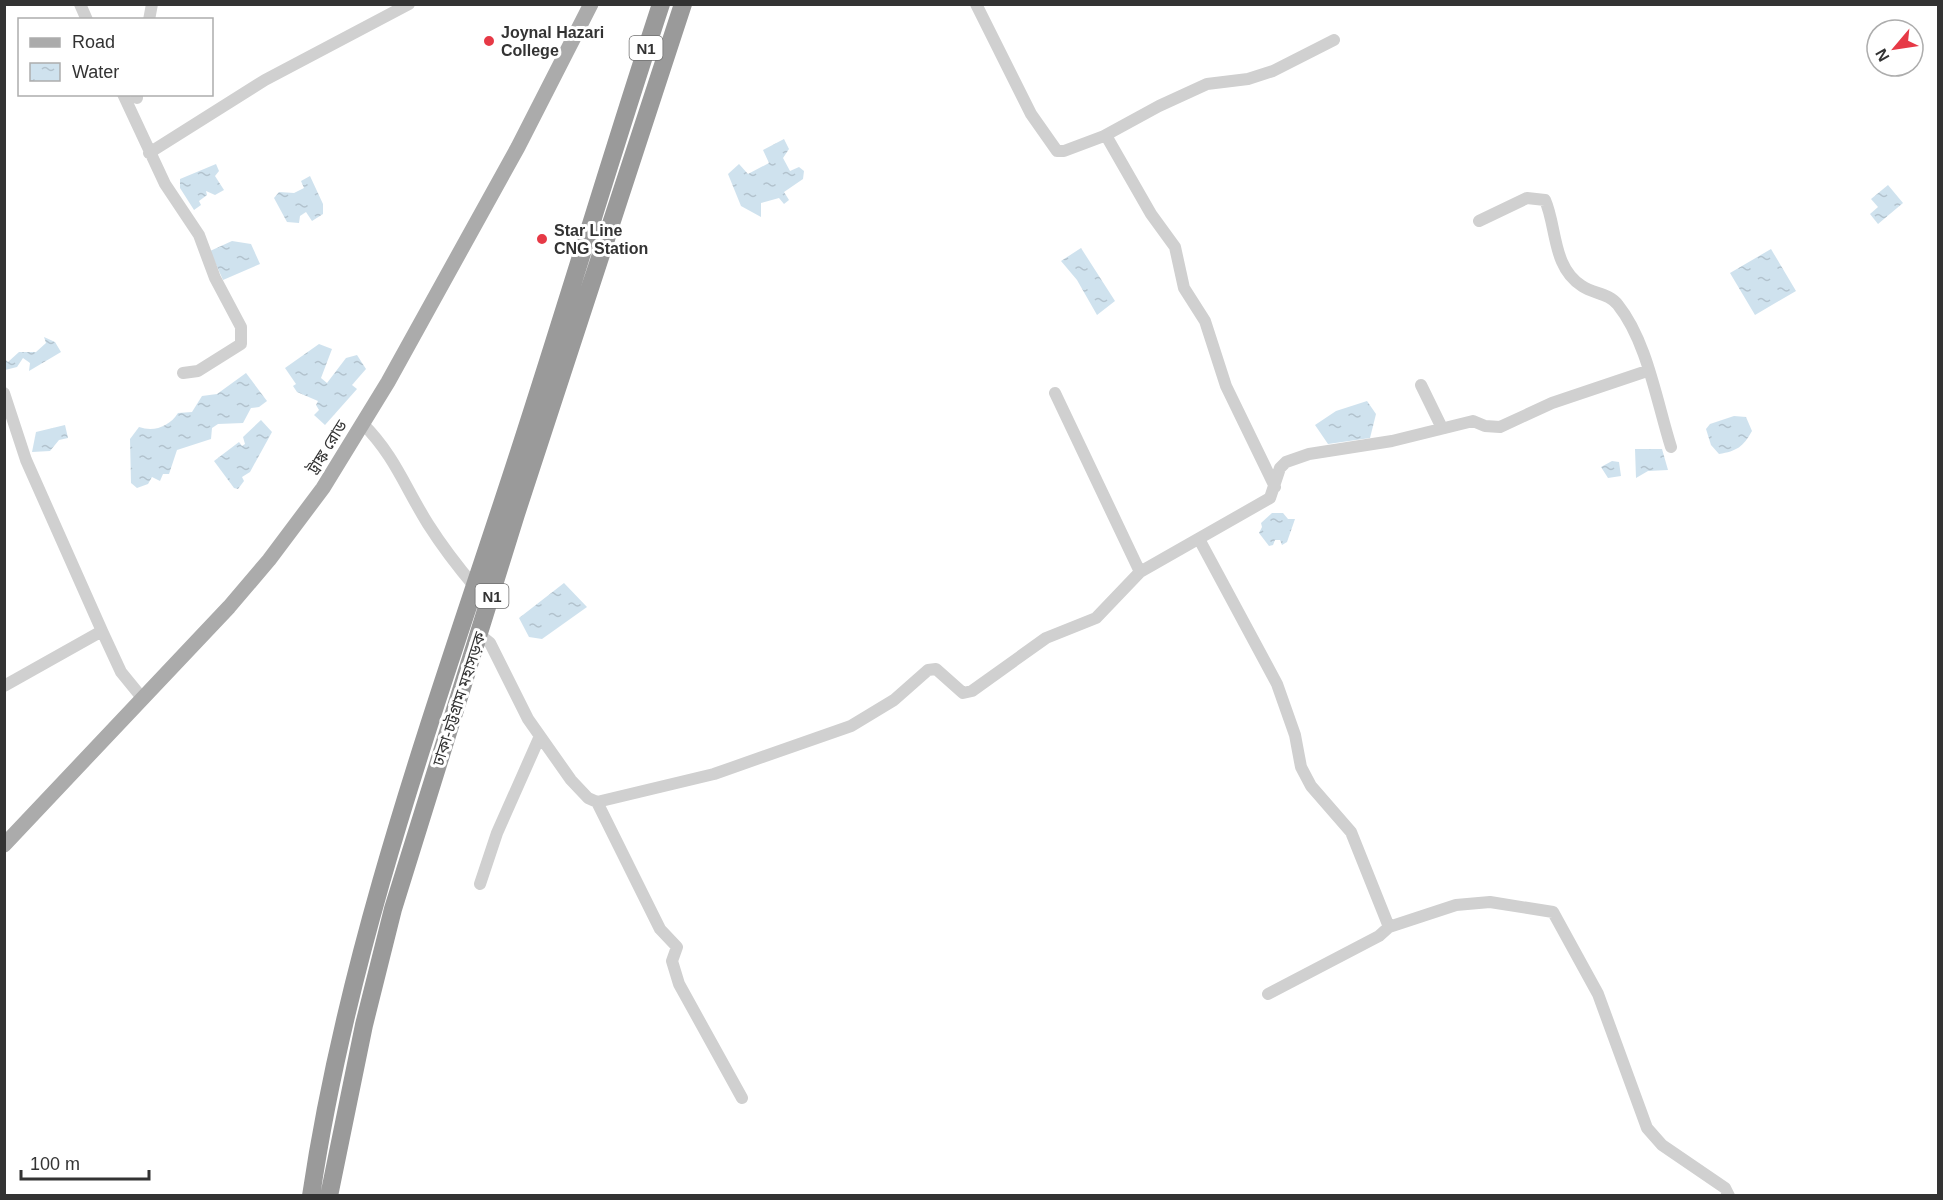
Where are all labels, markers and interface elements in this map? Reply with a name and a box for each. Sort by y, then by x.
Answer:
legend [18,18,213,96]
north arrow [1865,18,1925,78]
place label: Joynal Hazari College [501,24,604,59]
text: Road [72,32,115,52]
marker: Joynal Hazari College [482,34,496,48]
road number: N1 [630,36,662,60]
text: N [1872,46,1893,64]
text: Water [72,62,119,82]
place label: Star Line CNG Station [554,222,648,257]
marker: Star Line CNG Station [535,232,549,246]
street label: ট্রাঙ্ক রোড [303,416,350,478]
road number: N1 [476,584,508,608]
street label: ঢাকা-চট্টগ্রাম মহাসড়ক [428,629,489,769]
scale bar [21,1143,148,1181]
text: 100 m [30,1154,80,1174]

